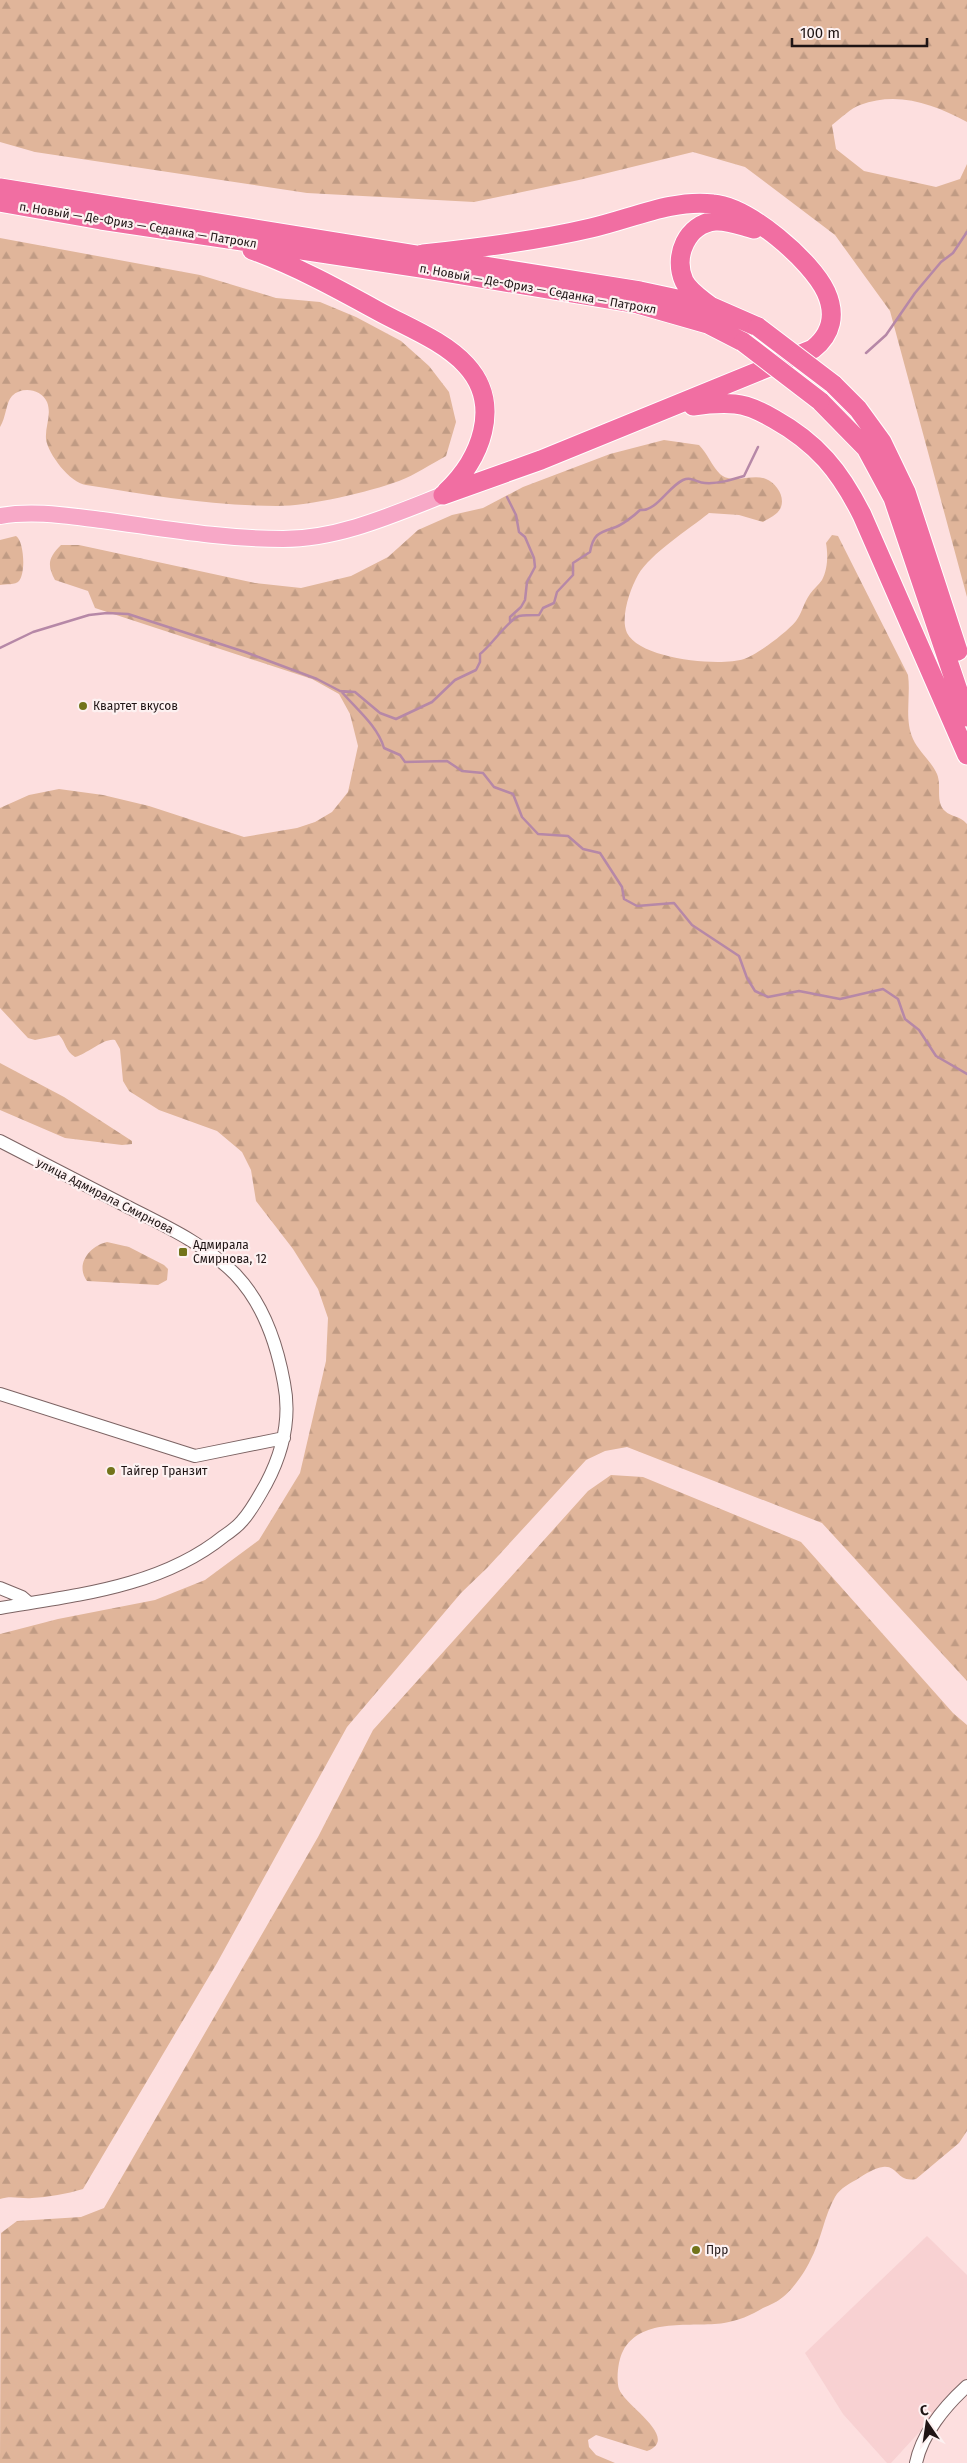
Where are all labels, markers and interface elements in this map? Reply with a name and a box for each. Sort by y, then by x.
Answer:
scale bar [792,15,927,47]
text: 100 m [800,24,840,42]
street label: п. Новый — Де-Фриз — Седанка — Патрокл [18,199,258,251]
street label: п. Новый — Де-Фриз — Седанка — Патрокл [418,261,658,317]
place label: Квартет вкусов [93,699,178,713]
marker: Квартет вкусов [77,700,89,712]
street label: улица Адмирала Смирнова [34,1155,176,1237]
place label: Адмирала Смирнова, 12 [193,1238,267,1266]
marker: Адмирала Смирнова, 12 [177,1246,189,1258]
place label: Тайгер Транзит [121,1464,208,1478]
marker: Тайгер Транзит [105,1465,117,1477]
place label: Прр [706,2243,728,2257]
marker: Прр [690,2244,702,2256]
north arrow [902,2398,952,2448]
text: С [918,2402,930,2420]

